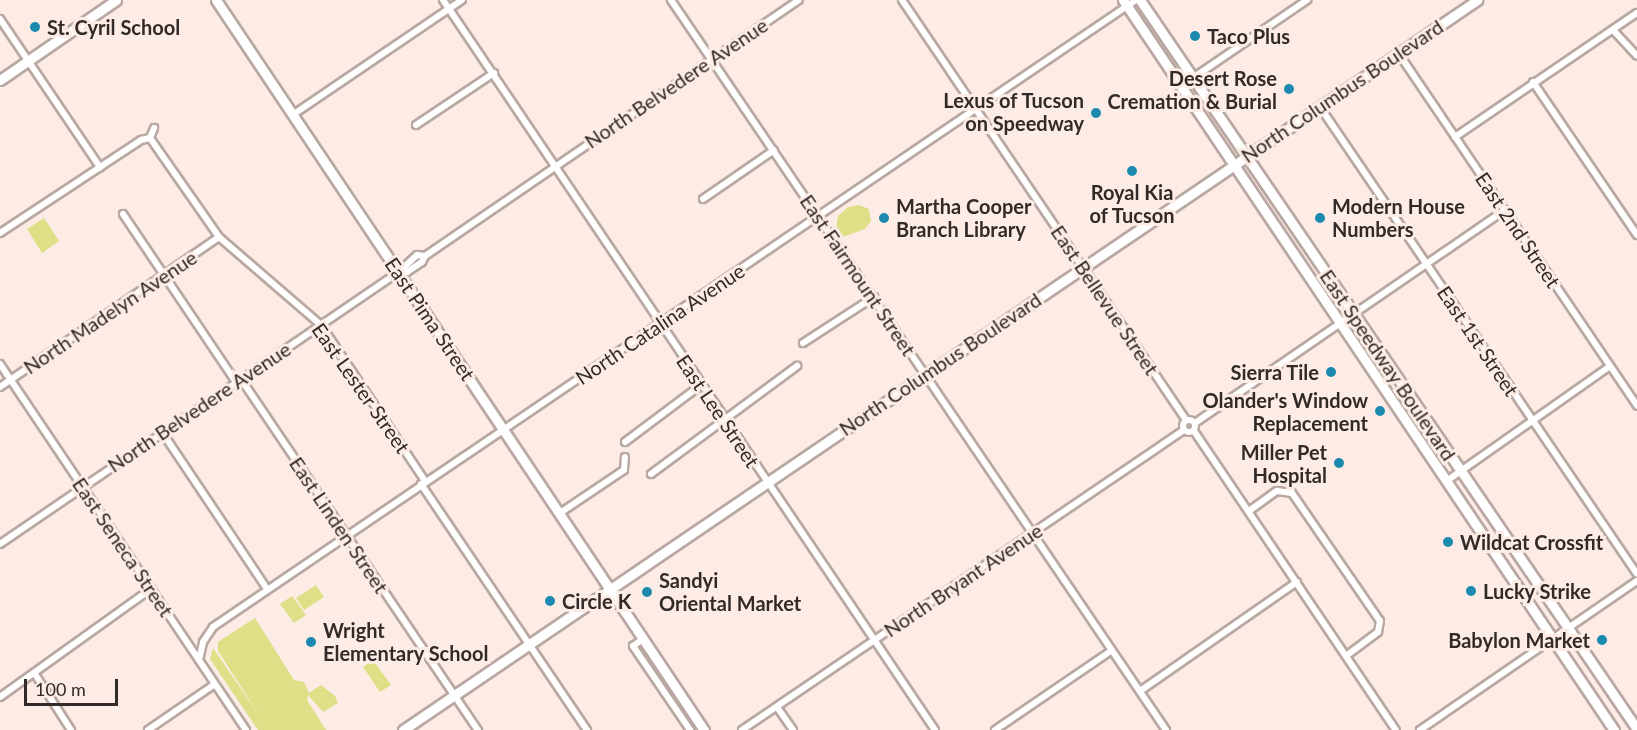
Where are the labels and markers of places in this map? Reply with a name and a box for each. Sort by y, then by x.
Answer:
place label: St. Cyril School [47,15,180,39]
marker: St. Cyril School [28,20,42,34]
place label: Taco Plus [1207,24,1290,48]
marker: Taco Plus [1188,29,1202,43]
place label: Desert Rose Cremation & Burial [1107,66,1277,113]
marker: Desert Rose Cremation & Burial [1282,82,1296,96]
place label: Lexus of Tucson on Speedway [942,89,1084,136]
marker: Lexus of Tucson on Speedway [1089,106,1103,120]
marker: Royal Kia of Tucson [1125,164,1139,178]
place label: Royal Kia of Tucson [1089,180,1175,227]
place label: Martha Cooper Branch Library [896,195,1031,242]
place label: Modern House Numbers [1332,195,1465,242]
marker: Martha Cooper Branch Library [877,211,891,225]
marker: Modern House Numbers [1313,211,1327,225]
place label: Sierra Tile [1230,360,1319,384]
marker: Sierra Tile [1324,365,1338,379]
place label: Olander's Window Replacement [1202,388,1368,435]
marker: Olander's Window Replacement [1373,404,1387,418]
place label: Miller Pet Hospital [1240,440,1327,487]
marker: Miller Pet Hospital [1332,456,1346,470]
place label: Wildcat Crossfit [1460,530,1603,554]
marker: Wildcat Crossfit [1441,535,1455,549]
place label: Sandyi Oriental Market [659,568,801,615]
place label: Lucky Strike [1483,579,1591,603]
marker: Lucky Strike [1464,584,1478,598]
marker: Sandyi Oriental Market [640,585,654,599]
place label: Circle K [562,589,631,613]
marker: Circle K [543,594,557,608]
place label: Wright Elementary School [323,618,489,665]
place label: Babylon Market [1448,628,1590,652]
marker: Babylon Market [1595,633,1609,647]
marker: Wright Elementary School [304,635,318,649]

